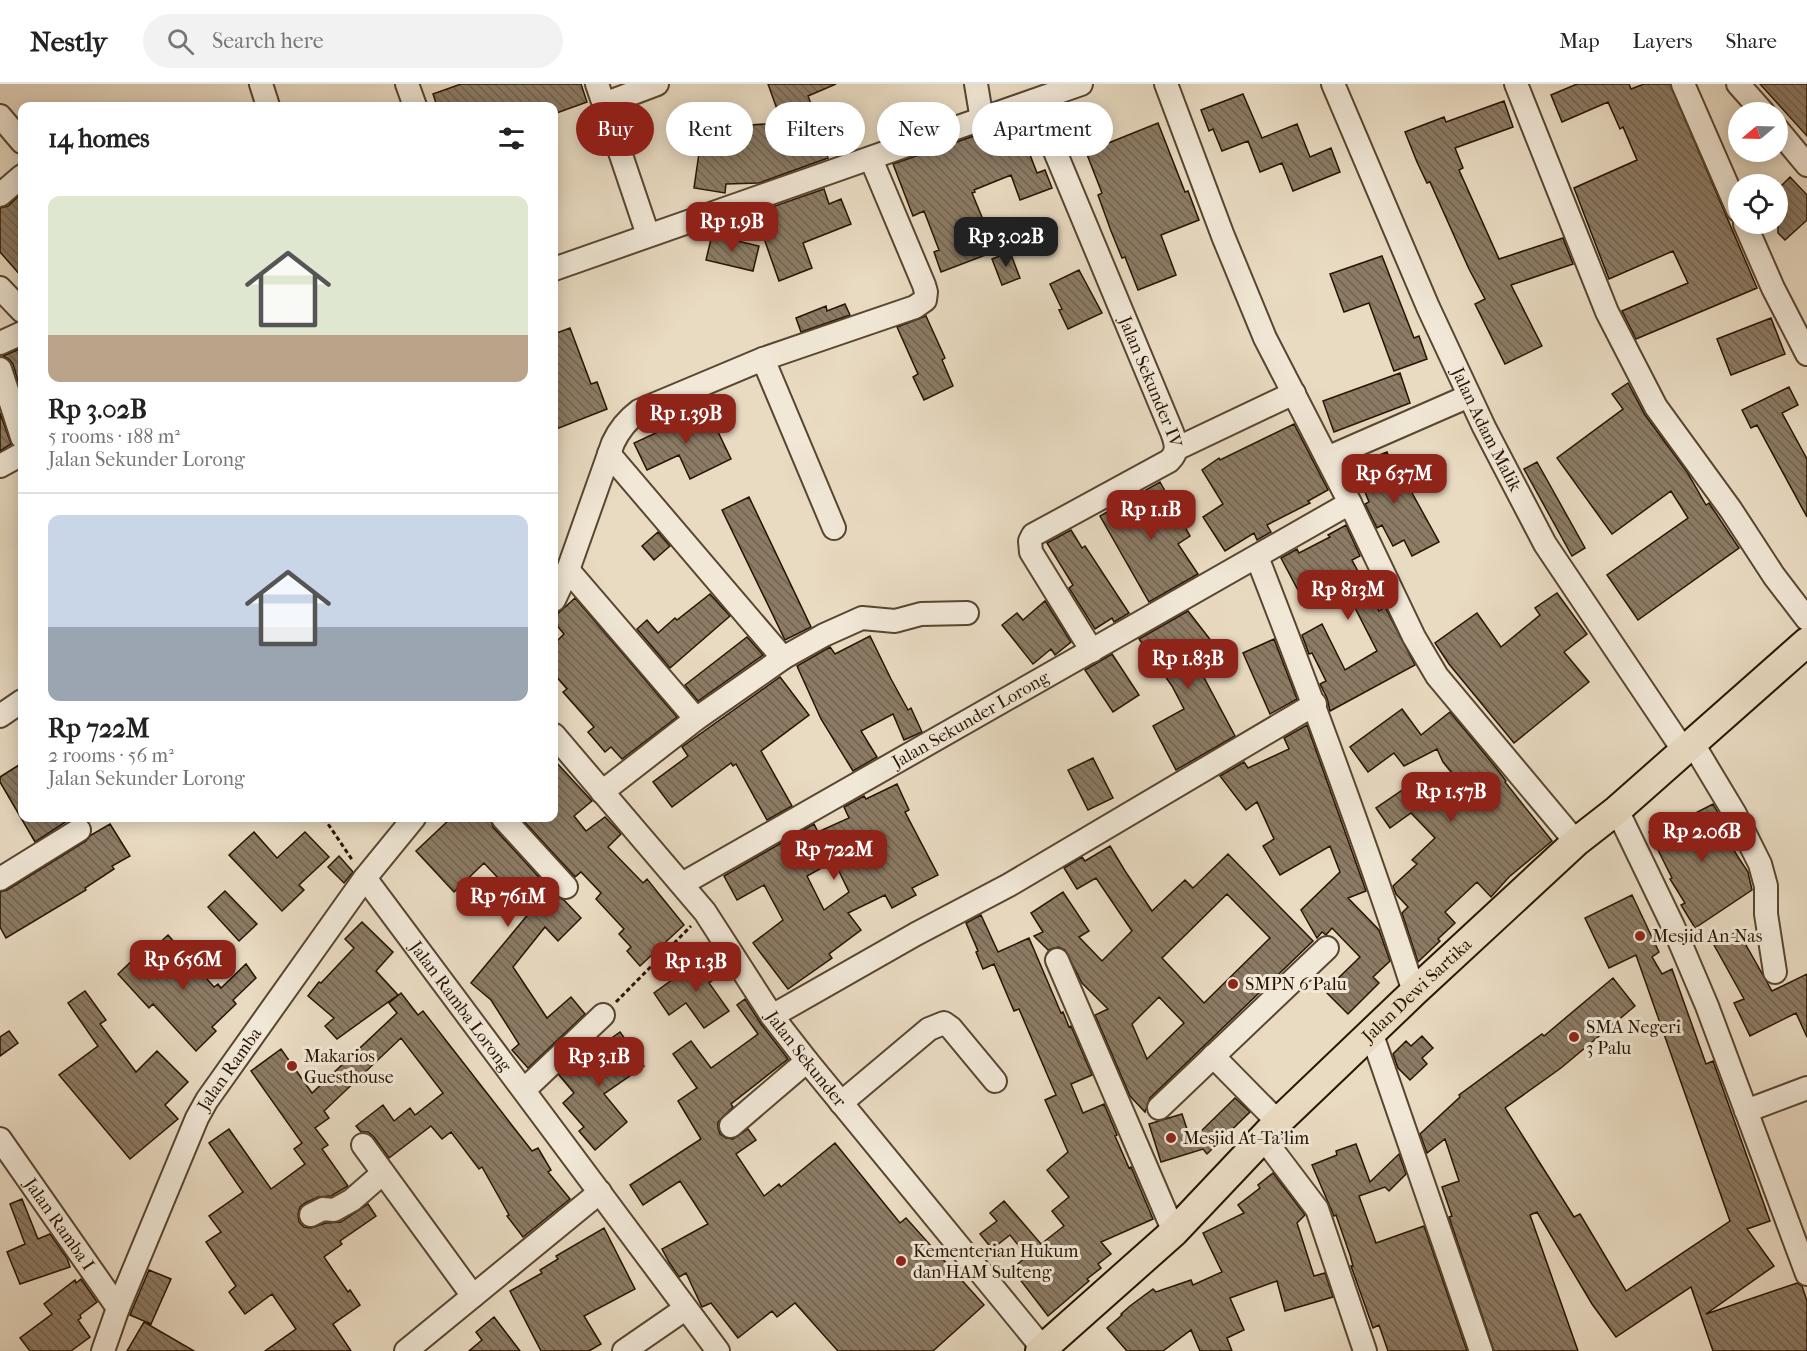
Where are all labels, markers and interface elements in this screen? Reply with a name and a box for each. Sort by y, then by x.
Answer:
search box [143,14,563,68]
text: Nestly [30,25,107,58]
icon: search [164,25,197,58]
text: Search here [212,28,324,54]
text: Map [1559,29,1600,53]
text: Layers [1633,29,1692,53]
text: Share [1725,29,1777,53]
chip: Buy [576,102,654,156]
chip: Rent [666,102,753,156]
chip: Filters [765,102,865,156]
chip: New [877,102,960,156]
chip: Apartment [972,102,1113,156]
north arrow [1728,102,1788,162]
map controls [1728,102,1788,234]
icon: filters [495,122,528,155]
text: 14 homes [48,123,150,154]
button: locate [1728,174,1788,234]
pin: Rp 1.9B [677,202,787,253]
text: Rp 1.9B [700,210,764,233]
pin: Rp 3.02B [944,217,1068,268]
text: Rp 3.02B [968,225,1044,248]
icon: home [234,235,342,343]
street label: Jalan Sekunder IV [1114,311,1187,450]
street label: Jalan Adam Malik [1446,362,1526,495]
text: Rp 3.02B [48,394,147,425]
pin: Rp 1.39B [624,394,748,445]
text: Rp 1.39B [650,402,722,425]
text: 5 rooms · 188 m² [48,425,180,448]
text: Jalan Sekunder Lorong [48,448,245,471]
pin: Rp 637M [1339,454,1449,505]
text: Rp 637M [1356,462,1432,485]
pin: Rp 1.1B [1096,490,1206,541]
text: Rp 1.1B [1121,498,1181,521]
icon: home [234,554,342,662]
pin: Rp 813M [1293,570,1403,621]
text: Rp 813M [1311,578,1385,601]
pin: Rp 1.83B [1126,639,1250,690]
text: Rp 1.83B [1152,647,1224,670]
street label: Jalan Sekunder Lorong [886,666,1053,774]
text: Rp 722M [48,713,150,744]
text: 2 rooms · 56 m² [48,744,174,767]
text: Jalan Sekunder Lorong [48,767,245,790]
pin: Rp 1.57B [1389,772,1513,823]
text: Rp 1.57B [1415,780,1487,803]
pin: Rp 2.06B [1640,812,1764,863]
text: Rp 2.06B [1663,820,1741,843]
pin: Rp 722M [779,830,889,881]
text: Rp 722M [795,838,873,861]
pin: Rp 761M [453,877,563,928]
text: Rp 761M [470,885,546,908]
place label: Mesjid An-Nas [1652,926,1763,947]
marker: Mesjid An-Nas [1633,929,1647,943]
street label: Jalan Dewi Sartika [1356,933,1476,1048]
street label: Jalan Ramba Lorong [404,935,516,1076]
pin: Rp 656M [128,940,238,991]
pin: Rp 1.3B [641,942,751,993]
text: Rp 656M [144,948,222,971]
text: Rp 1.3B [665,950,727,973]
place label: SMPN 6 Palu [1245,974,1347,995]
marker: SMPN 6 Palu [1226,977,1240,991]
street label: Jalan Sekunder [760,1005,851,1111]
place label: SMA Negeri 3 Palu [1586,1017,1682,1059]
street label: Jalan Ramba [192,1023,266,1116]
marker: SMA Negeri 3 Palu [1567,1030,1581,1044]
pin: Rp 3.1B [544,1037,654,1088]
text: Rp 3.1B [568,1045,630,1068]
place label: Makarios Guesthouse [304,1046,394,1088]
marker: Makarios Guesthouse [285,1059,299,1073]
place label: Mesjid At-Ta'lim [1183,1128,1309,1149]
marker: Mesjid At-Ta'lim [1164,1131,1178,1145]
street label: Jalan Ramba I [19,1173,99,1274]
place label: Kementerian Hukum dan HAM Sulteng [913,1241,1078,1283]
marker: Kementerian Hukum dan HAM Sulteng [894,1254,908,1268]

